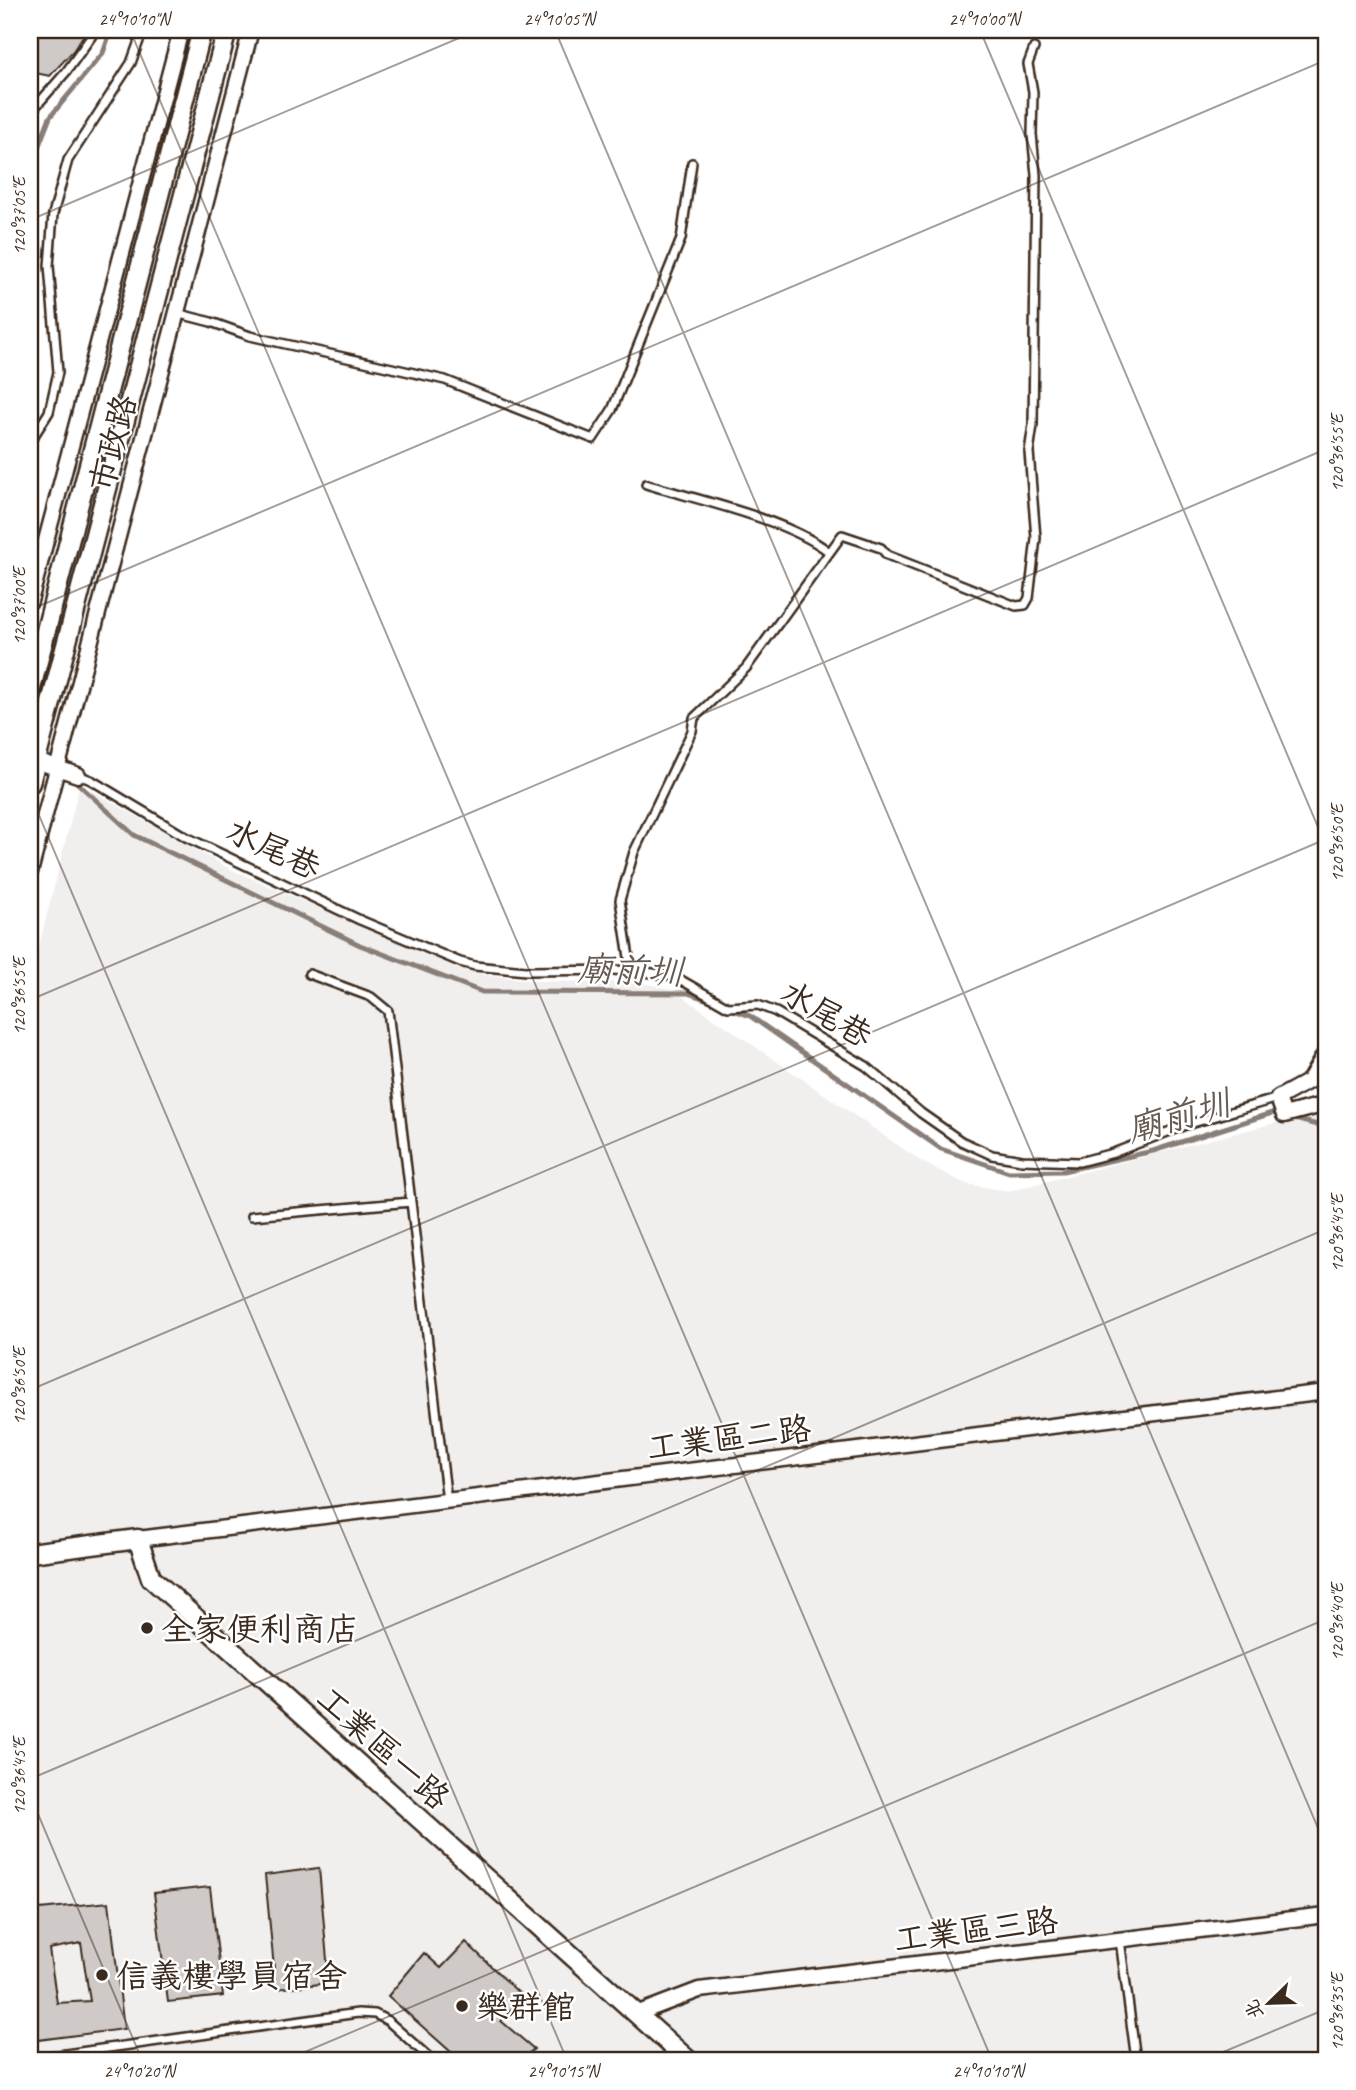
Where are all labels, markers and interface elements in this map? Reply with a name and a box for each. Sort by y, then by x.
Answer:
text: 24°10'10"N [99,8,173,30]
text: 24°10'05"N [524,8,598,30]
text: 24°10'00"N [949,8,1023,30]
text: 120°37'05"E [8,175,30,255]
street label: 市政路 [80,390,146,497]
text: 120°36'55"E [1326,412,1348,492]
text: 120°37'00"E [8,565,30,645]
text: 120°36'50"E [1326,802,1348,882]
street label: 水尾巷 [220,809,327,889]
water label: 廟前圳 [577,946,687,995]
text: 120°36'55"E [8,955,30,1035]
street label: 水尾巷 [773,971,880,1057]
water label: 廟前圳 [1121,1079,1239,1153]
text: 120°36'45"E [1326,1192,1348,1272]
text: 120°36'50"E [8,1345,30,1425]
street label: 工業區二路 [645,1407,814,1469]
text: 120°36'40"E [1326,1581,1348,1661]
place label: 全家便利商店 [161,1608,359,1650]
marker: 全家便利商店 [139,1620,155,1636]
street label: 工業區一路 [308,1677,459,1819]
text: 120°36'45"E [8,1735,30,1815]
street label: 工業區三路 [892,1899,1061,1961]
place label: 信義樓學員宿舍 [116,1955,347,1997]
marker: 信義樓學員宿舍 [94,1967,110,1983]
north arrow [1234,1968,1304,2038]
text: 120°36'35"E [1326,1971,1348,2051]
place label: 樂群館 [476,1986,575,2028]
text: 北 [1240,1996,1269,2023]
marker: 樂群館 [454,1998,470,2014]
text: 24°10'20"N [104,2060,178,2082]
text: 24°10'15"N [528,2060,602,2082]
text: 24°10'10"N [953,2060,1027,2082]

